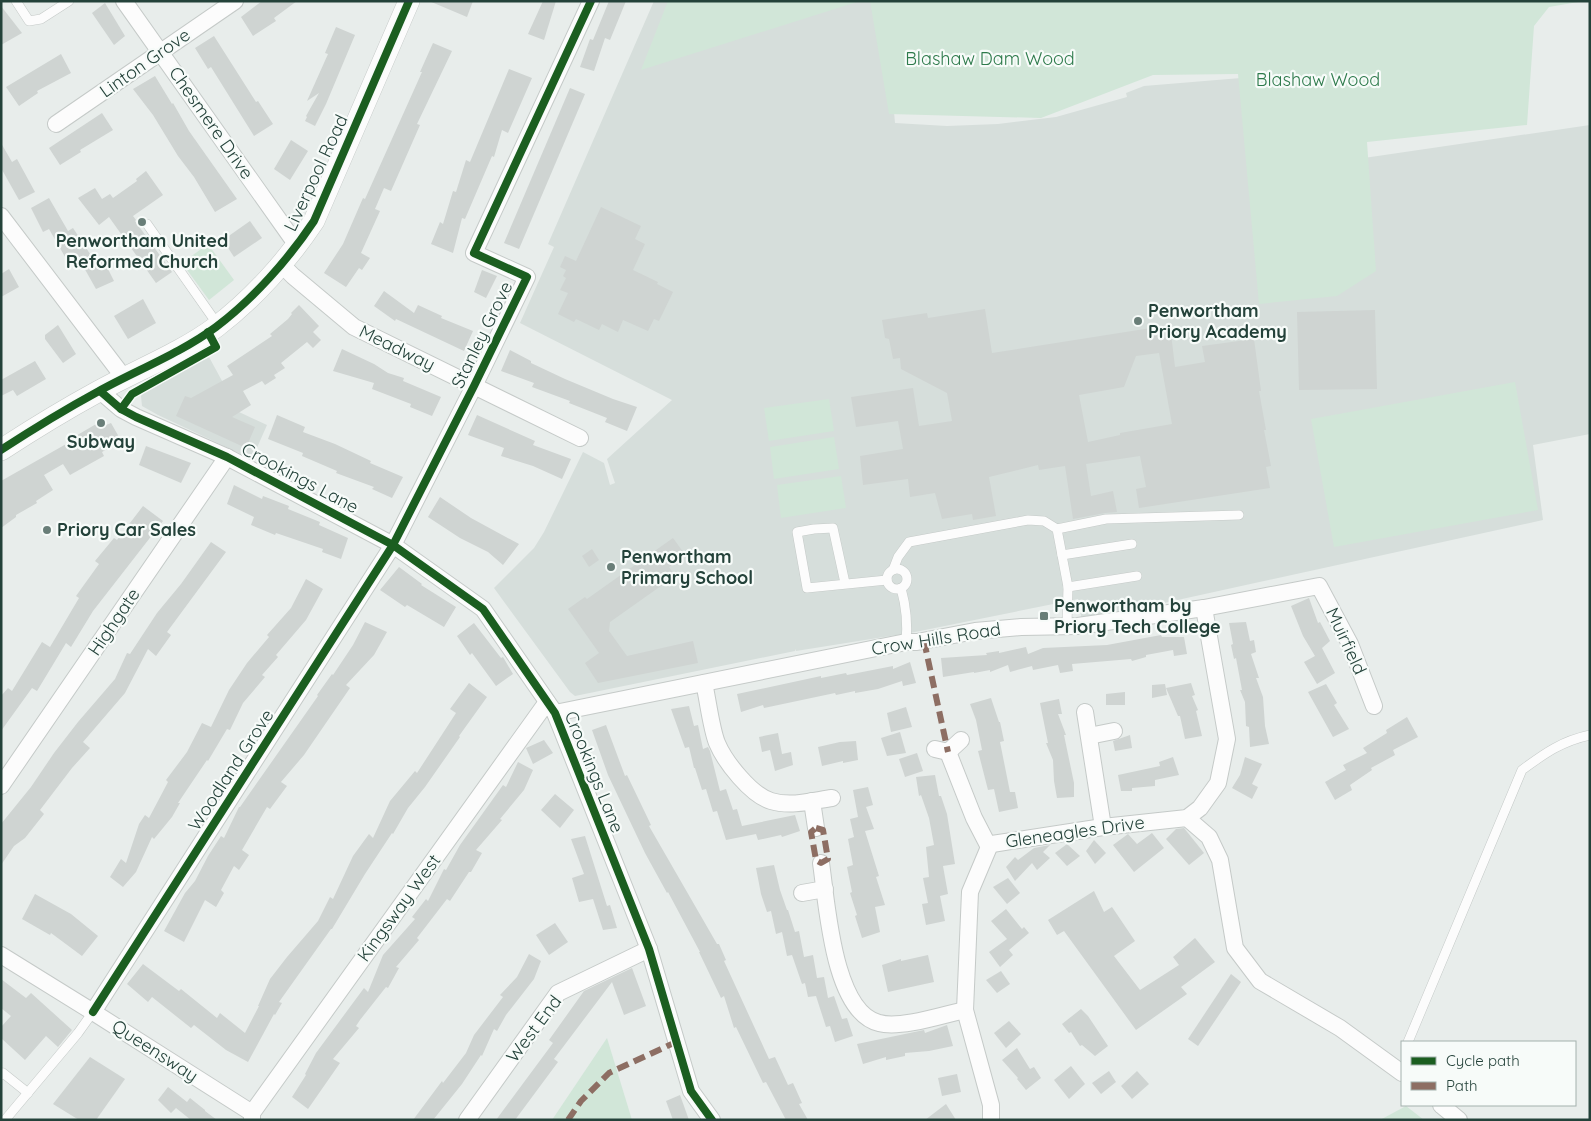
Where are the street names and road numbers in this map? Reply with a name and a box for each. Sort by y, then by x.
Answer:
street label: Linton Grove [95,23,195,102]
street label: Chesmere Drive [164,62,259,183]
street label: Liverpool Road [278,111,353,235]
street label: Stanley Grove [446,278,517,392]
street label: Meadway [355,319,439,376]
street label: Crookings Lane [238,437,363,518]
street label: Highgate [83,584,145,660]
street label: Muirfield [1321,604,1372,678]
street label: Crow Hills Road [870,617,1002,660]
street label: Woodland Grove [183,705,278,835]
street label: Crookings Lane [560,708,629,836]
street label: Gleneagles Drive [1004,810,1146,853]
street label: Kingsway West [352,849,445,966]
street label: West End [501,991,566,1067]
street label: Queensway [108,1014,203,1087]

